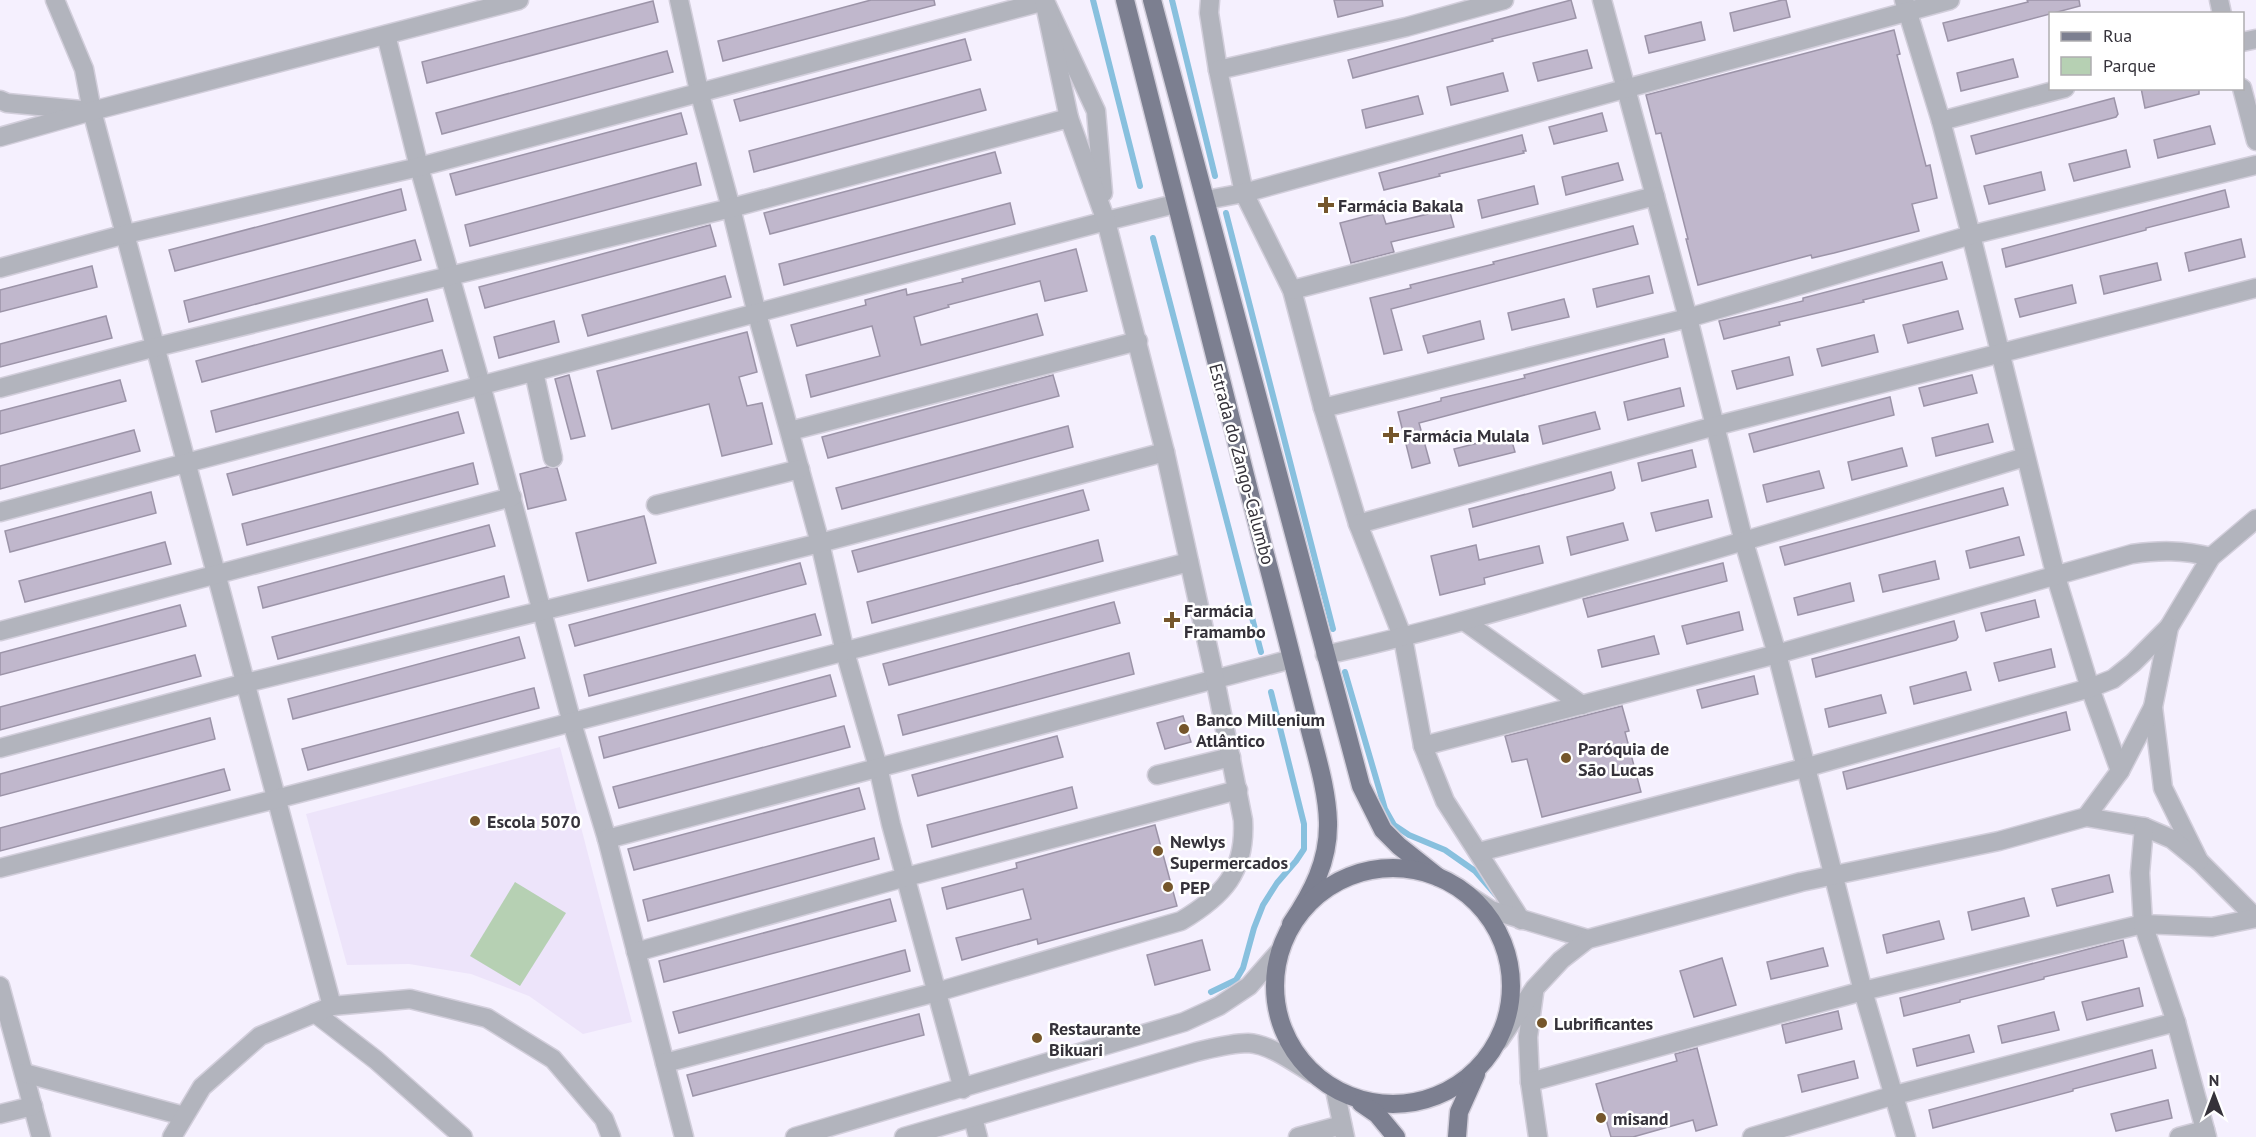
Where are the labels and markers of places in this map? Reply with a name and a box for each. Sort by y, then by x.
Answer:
place label: Farmácia Bakala [1338,194,1464,217]
marker: Farmácia Bakala [1319,198,1333,212]
place label: Farmácia Mulala [1403,424,1530,447]
marker: Farmácia Mulala [1384,428,1398,442]
place label: Farmácia Framambo [1184,599,1266,643]
marker: Farmácia Framambo [1165,613,1179,627]
place label: Banco Millenium Atlântico [1196,708,1325,752]
marker: Banco Millenium Atlântico [1177,722,1191,736]
place label: Paróquia de São Lucas [1578,737,1669,781]
marker: Paróquia de São Lucas [1559,751,1573,765]
place label: Escola 5070 [487,810,581,833]
marker: Escola 5070 [468,814,482,828]
place label: Newlys Supermercados [1170,830,1288,874]
marker: Newlys Supermercados [1151,844,1165,858]
place label: PEP [1180,876,1210,899]
marker: PEP [1161,880,1175,894]
place label: Lubrificantes [1554,1012,1654,1035]
marker: Lubrificantes [1535,1016,1549,1030]
place label: Restaurante Bikuari [1049,1017,1141,1061]
marker: Restaurante Bikuari [1030,1031,1044,1045]
place label: misand [1613,1107,1668,1130]
marker: misand [1594,1111,1608,1125]

